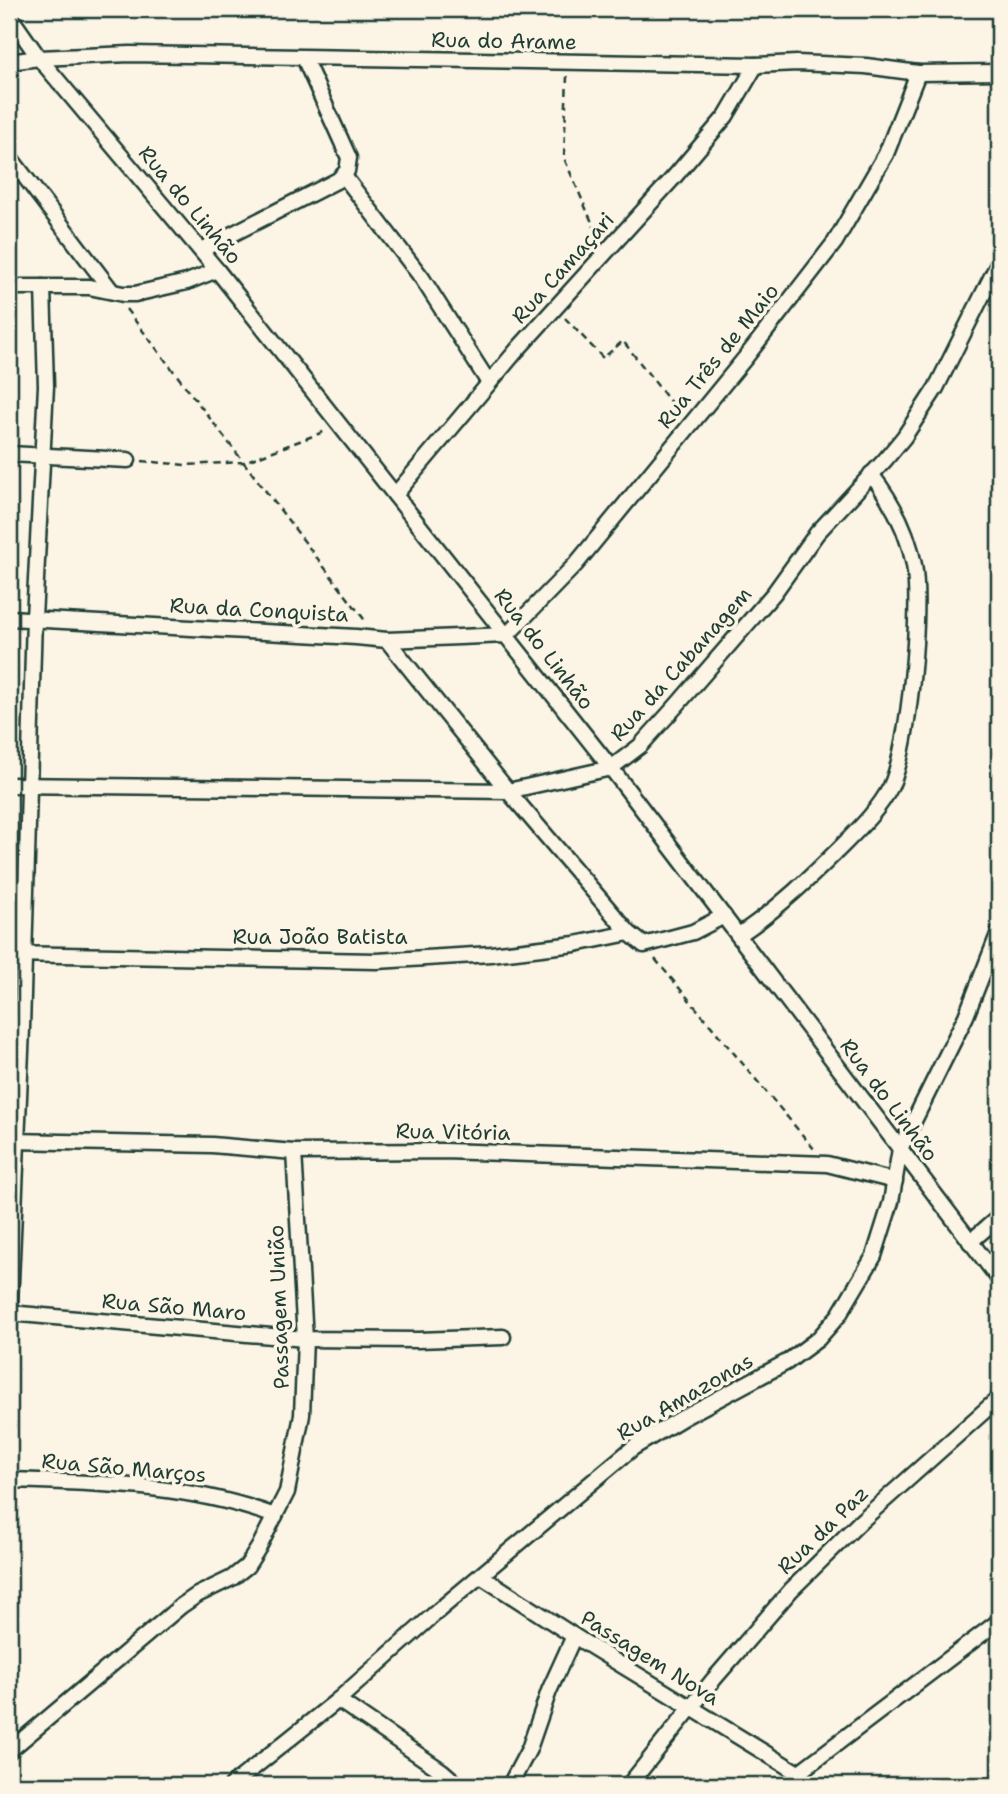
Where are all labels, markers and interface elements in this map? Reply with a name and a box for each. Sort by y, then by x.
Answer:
street label: Rua do Arame [431,26,577,56]
street label: Rua do Linhão [132,140,248,270]
street label: Rua Camaçari [505,206,621,330]
street label: Rua Três de Maio [651,278,785,434]
street label: Rua da Cabanagem [604,581,758,747]
street label: Rua do Linhão [488,582,600,716]
street label: Rua da Conquista [169,591,349,629]
street label: Rua João Batista [233,923,407,951]
street label: Rua do Linhão [834,1033,944,1167]
street label: Rua Vitória [395,1117,511,1147]
street label: Passagem União [262,1224,296,1390]
street label: Rua São Maro [101,1287,247,1327]
street label: Rua Amazonas [612,1347,758,1447]
street label: Rua São Marços [40,1447,208,1489]
street label: Rua da Paz [771,1479,875,1581]
street label: Passagem Nova [575,1604,725,1712]

